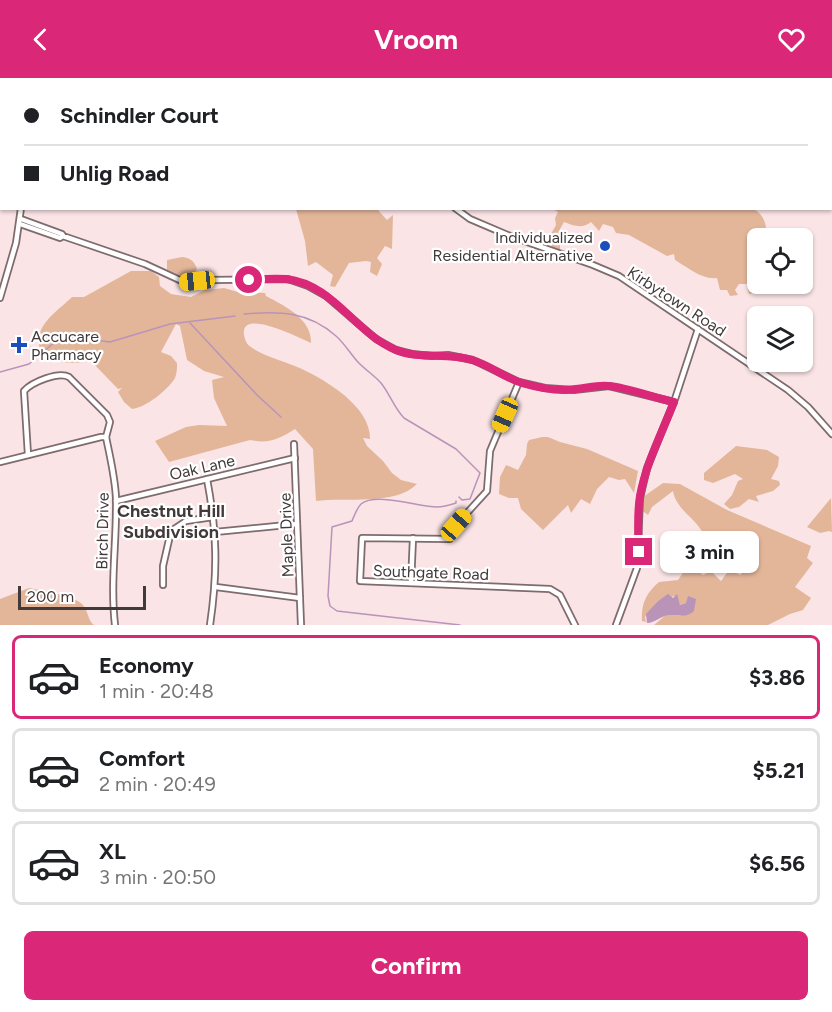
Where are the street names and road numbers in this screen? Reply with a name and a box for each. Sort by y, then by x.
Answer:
street label: Kirbytown Road [624,262,730,340]
street label: Oak Lane [168,451,237,484]
street label: Birch Drive [92,492,113,570]
street label: Maple Drive [276,492,297,577]
street label: Southgate Road [373,561,489,584]

